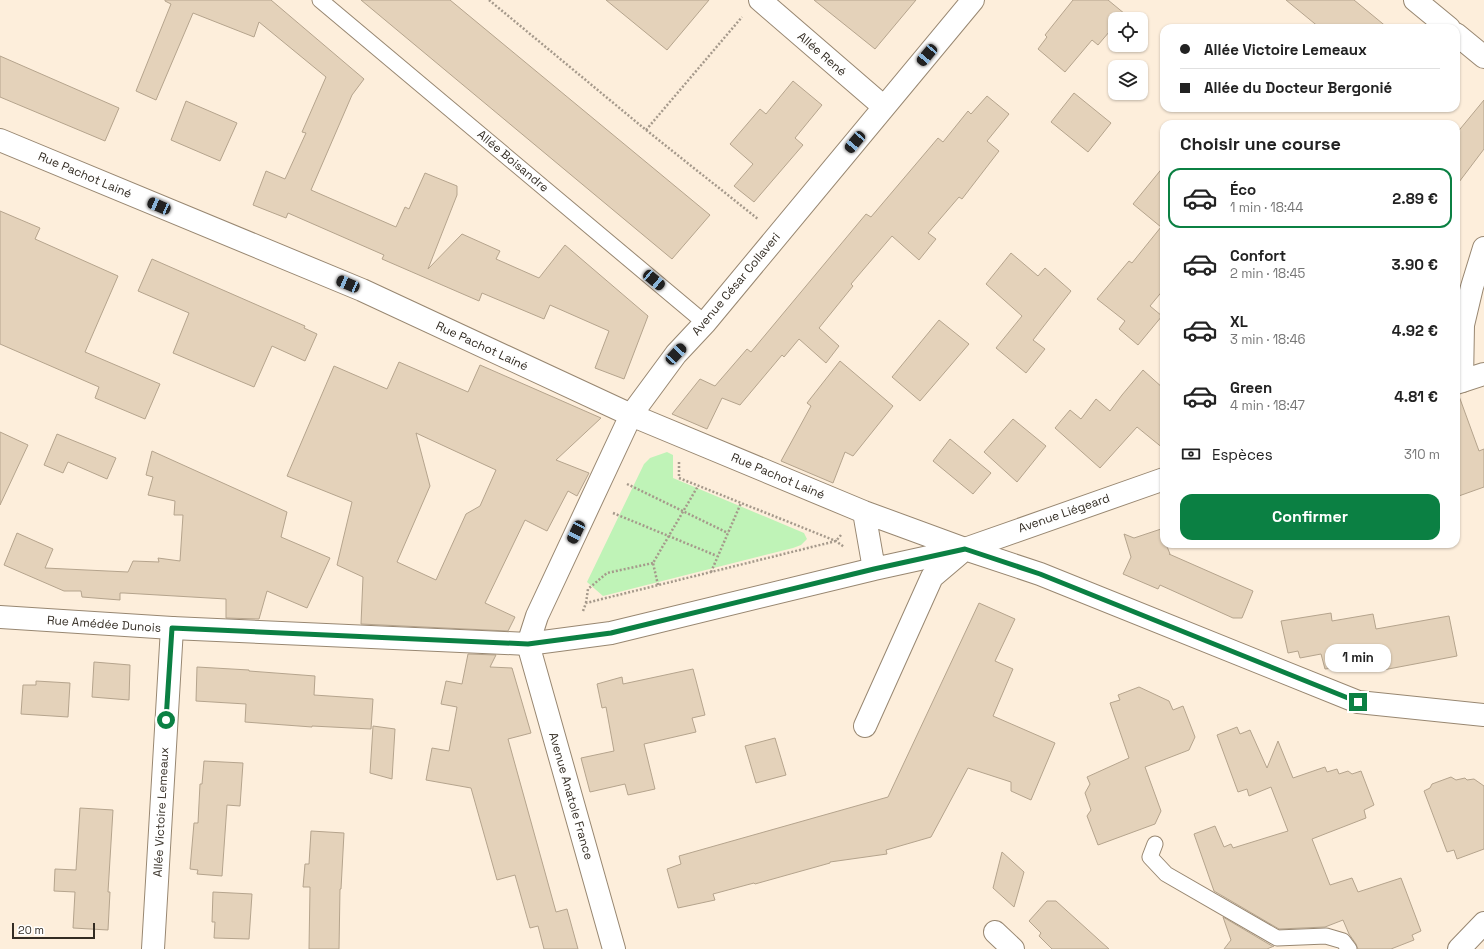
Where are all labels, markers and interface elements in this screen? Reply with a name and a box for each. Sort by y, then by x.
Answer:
map controls [1108,12,1148,100]
button: locate [1108,12,1148,52]
street label: Allée René [794,28,850,80]
text: Allée Victoire Lemeaux [1204,40,1367,59]
car [915,42,939,68]
button: layers [1108,60,1148,100]
text: Allée du Docteur Bergonié [1204,78,1392,97]
street label: Allée Boisandre [474,126,552,196]
car [843,129,867,155]
text: Choisir une course [1180,132,1341,155]
street label: Rue Pachot Lainé [36,148,134,202]
icon: car [1182,180,1218,216]
text: Éco [1230,180,1256,199]
text: 2.89 € [1392,189,1438,208]
car [146,196,172,216]
text: 1 min · 18:44 [1230,199,1303,216]
street label: Avenue César Collaveri [688,229,784,339]
icon: car [1182,246,1218,282]
text: Confort [1230,246,1286,265]
text: 3.90 € [1391,255,1438,274]
text: 2 min · 18:45 [1230,265,1305,282]
car [641,268,667,292]
car [335,274,361,294]
icon: car [1182,312,1218,348]
text: XL [1230,312,1248,331]
street label: Rue Pachot Lainé [433,318,531,374]
text: 4.92 € [1392,321,1438,340]
text: 3 min · 18:46 [1230,331,1306,348]
car [663,341,689,367]
icon: car [1182,378,1218,414]
text: Green [1230,378,1272,397]
text: 4.81 € [1394,387,1438,406]
text: 4 min · 18:47 [1230,397,1305,414]
icon: cash [1180,443,1202,465]
text: Espèces [1212,445,1273,464]
text: 310 m [1404,446,1440,463]
street label: Rue Pachot Lainé [729,449,827,503]
street label: Avenue Liégeard [1016,490,1112,536]
button: Confirmer [1180,494,1440,540]
car [565,519,587,545]
street label: Rue Amédée Dunois [46,612,162,636]
callout: 1 min [1325,644,1391,672]
text: 1 min [1342,649,1374,666]
route end [1349,693,1367,711]
route start [157,711,175,729]
street label: Avenue Anatole France [545,730,597,862]
street label: Allée Victoire Lemeaux [150,747,172,877]
scale bar [12,921,95,940]
text: 20 m [18,923,44,937]

